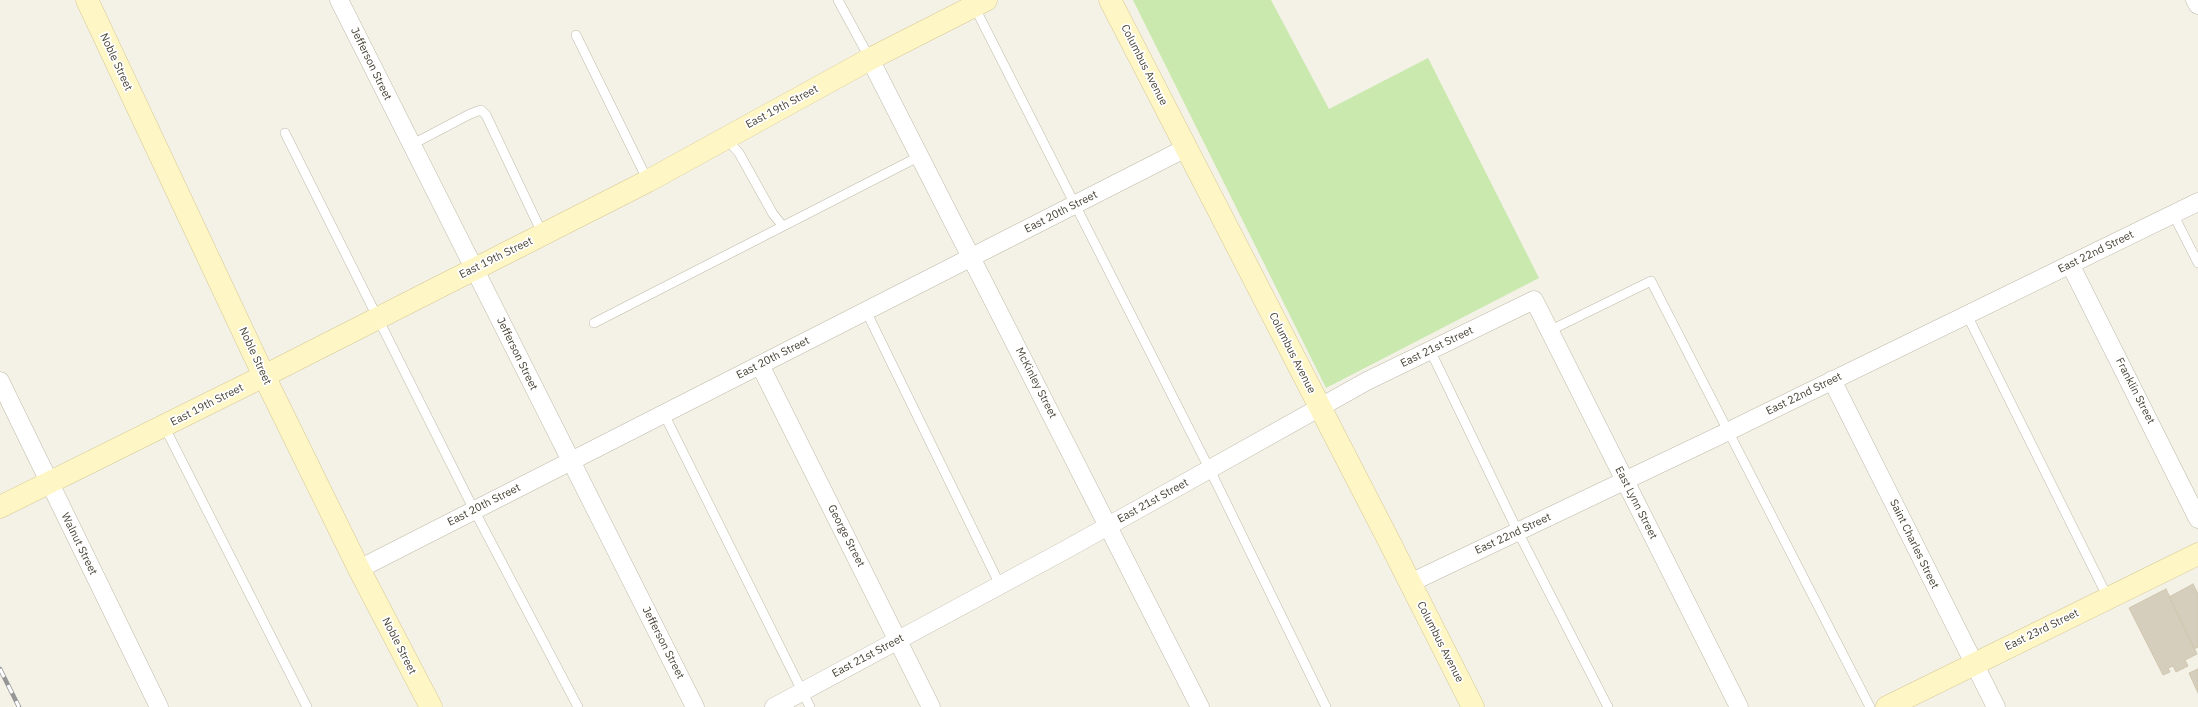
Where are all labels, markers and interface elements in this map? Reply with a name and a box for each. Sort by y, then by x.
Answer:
street label: Columbus Avenue [1118,22,1170,108]
street label: Jefferson Street [348,25,394,103]
street label: Noble Street [97,31,135,93]
street label: East 19th Street [744,82,820,132]
street label: East 20th Street [1022,188,1100,236]
street label: East 22nd Street [2056,228,2136,276]
street label: East 19th Street [457,235,535,281]
street label: Columbus Avenue [1266,310,1318,396]
street label: Jefferson Street [494,315,540,393]
street label: East 21st Street [1399,324,1475,370]
street label: Noble Street [236,325,274,387]
street label: East 20th Street [734,334,812,382]
street label: McKinley Street [1012,345,1060,421]
street label: Franklin Street [2113,356,2157,426]
street label: East 22nd Street [1764,370,1844,418]
street label: East 19th Street [168,381,246,429]
street label: East Lynn Street [1612,464,1660,542]
street label: East 21st Street [1115,476,1191,526]
street label: East 20th Street [445,481,523,529]
street label: Saint Charles Street [1887,497,1941,591]
street label: George Street [825,503,867,569]
street label: Walnut Street [58,511,100,577]
street label: East 22nd Street [1473,511,1553,557]
street label: Columbus Avenue [1414,599,1466,685]
street label: Jefferson Street [639,605,687,681]
street label: East 23rd Street [2003,606,2081,654]
street label: Noble Street [379,615,419,677]
street label: East 21st Street [830,632,906,680]

